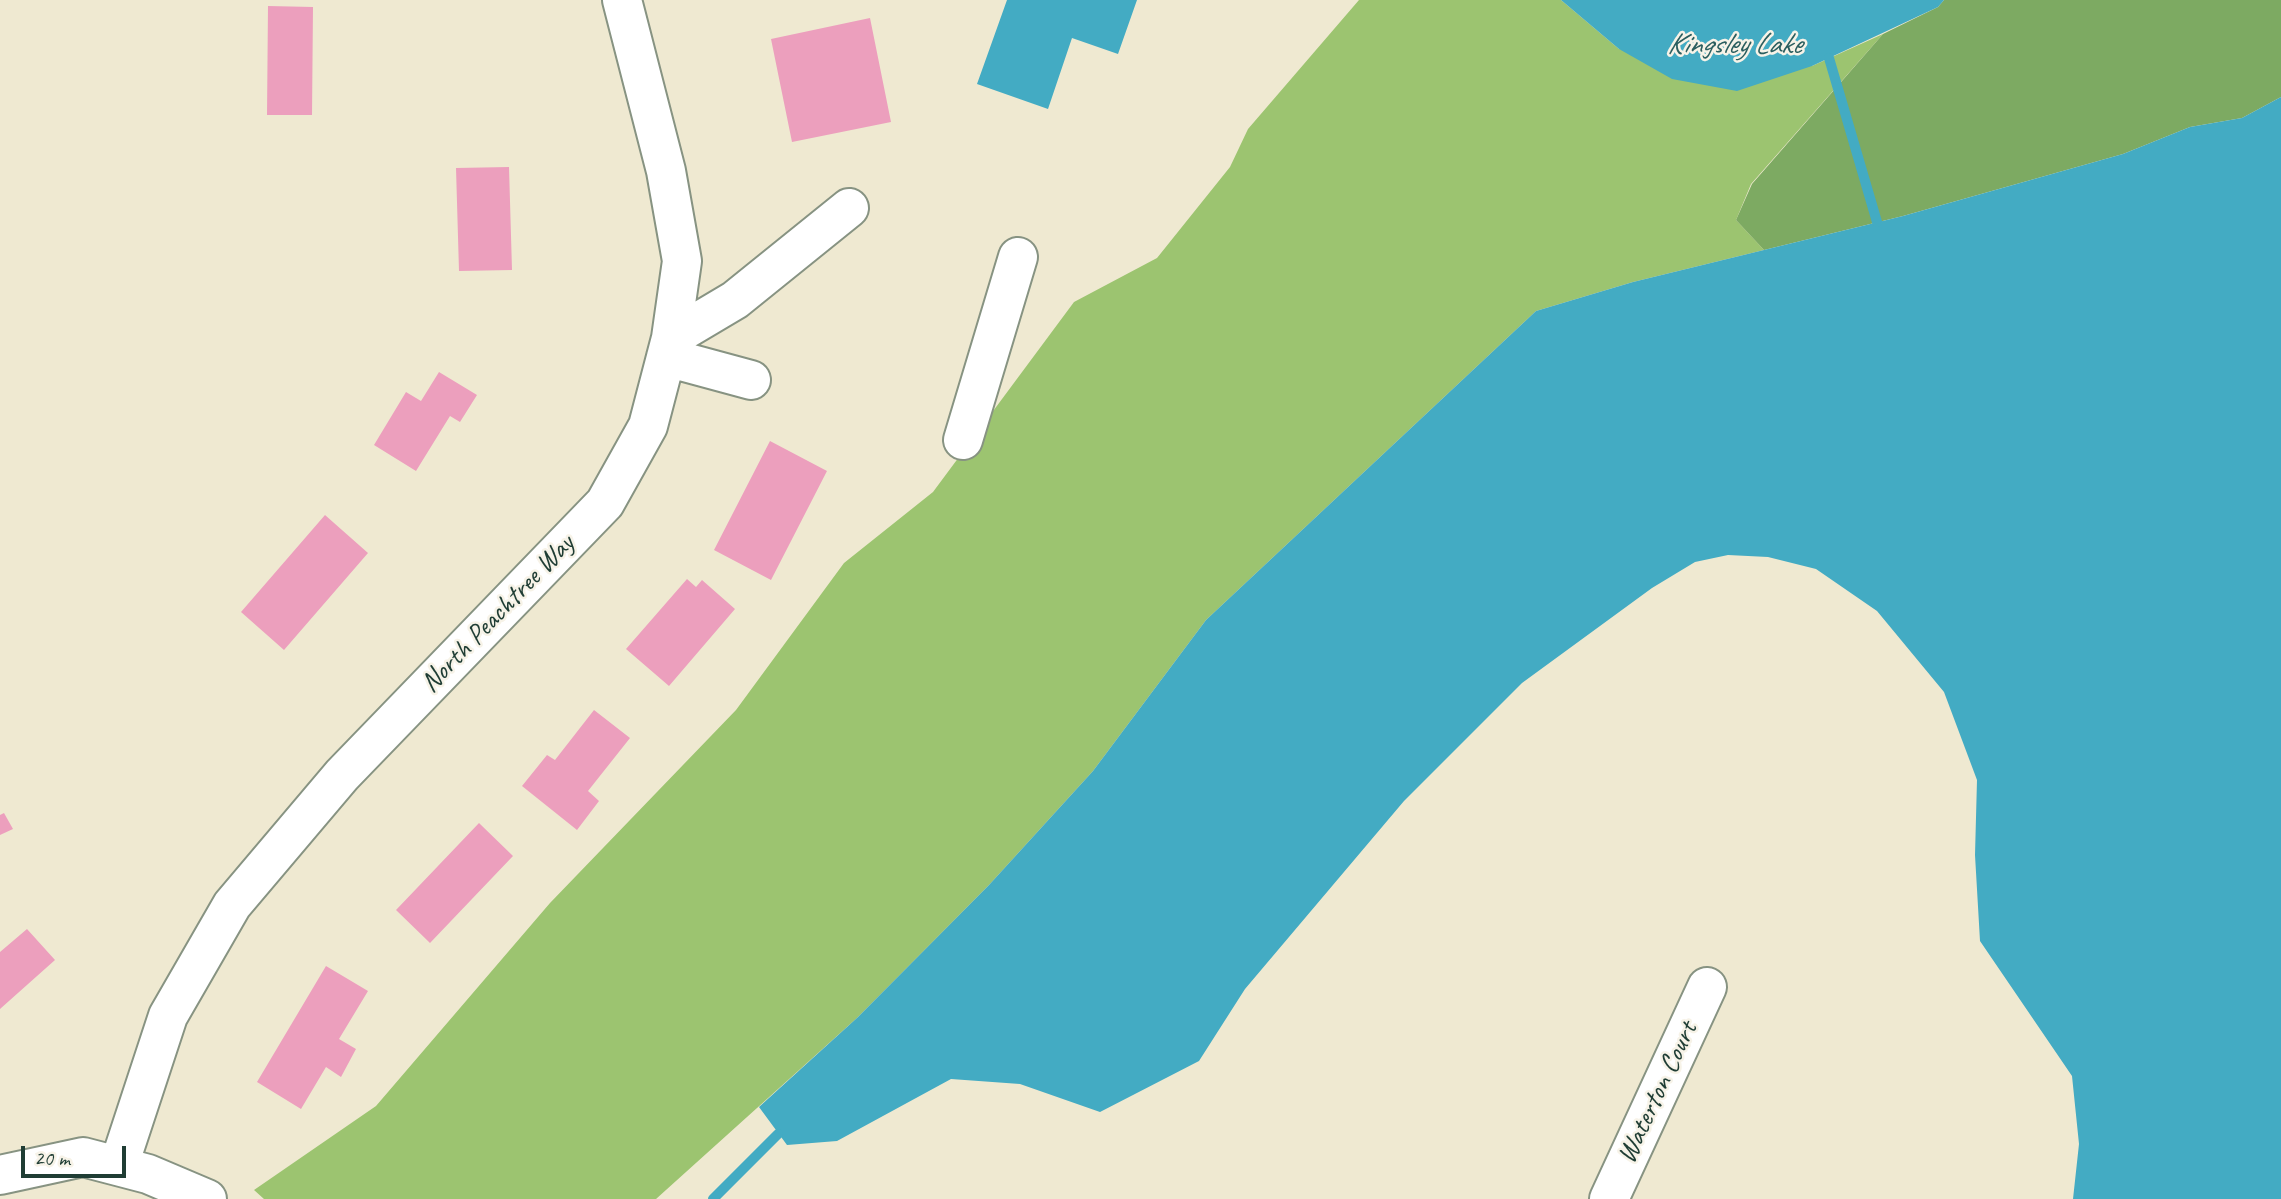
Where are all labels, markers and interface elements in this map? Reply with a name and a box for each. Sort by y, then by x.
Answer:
water label: Kingsley Lake [1667,27,1801,63]
street label: North Peachtree Way [414,528,582,700]
street label: Waterton Court [1611,1017,1705,1169]
scale bar [24,1132,130,1176]
text: 20 m [34,1145,70,1171]

